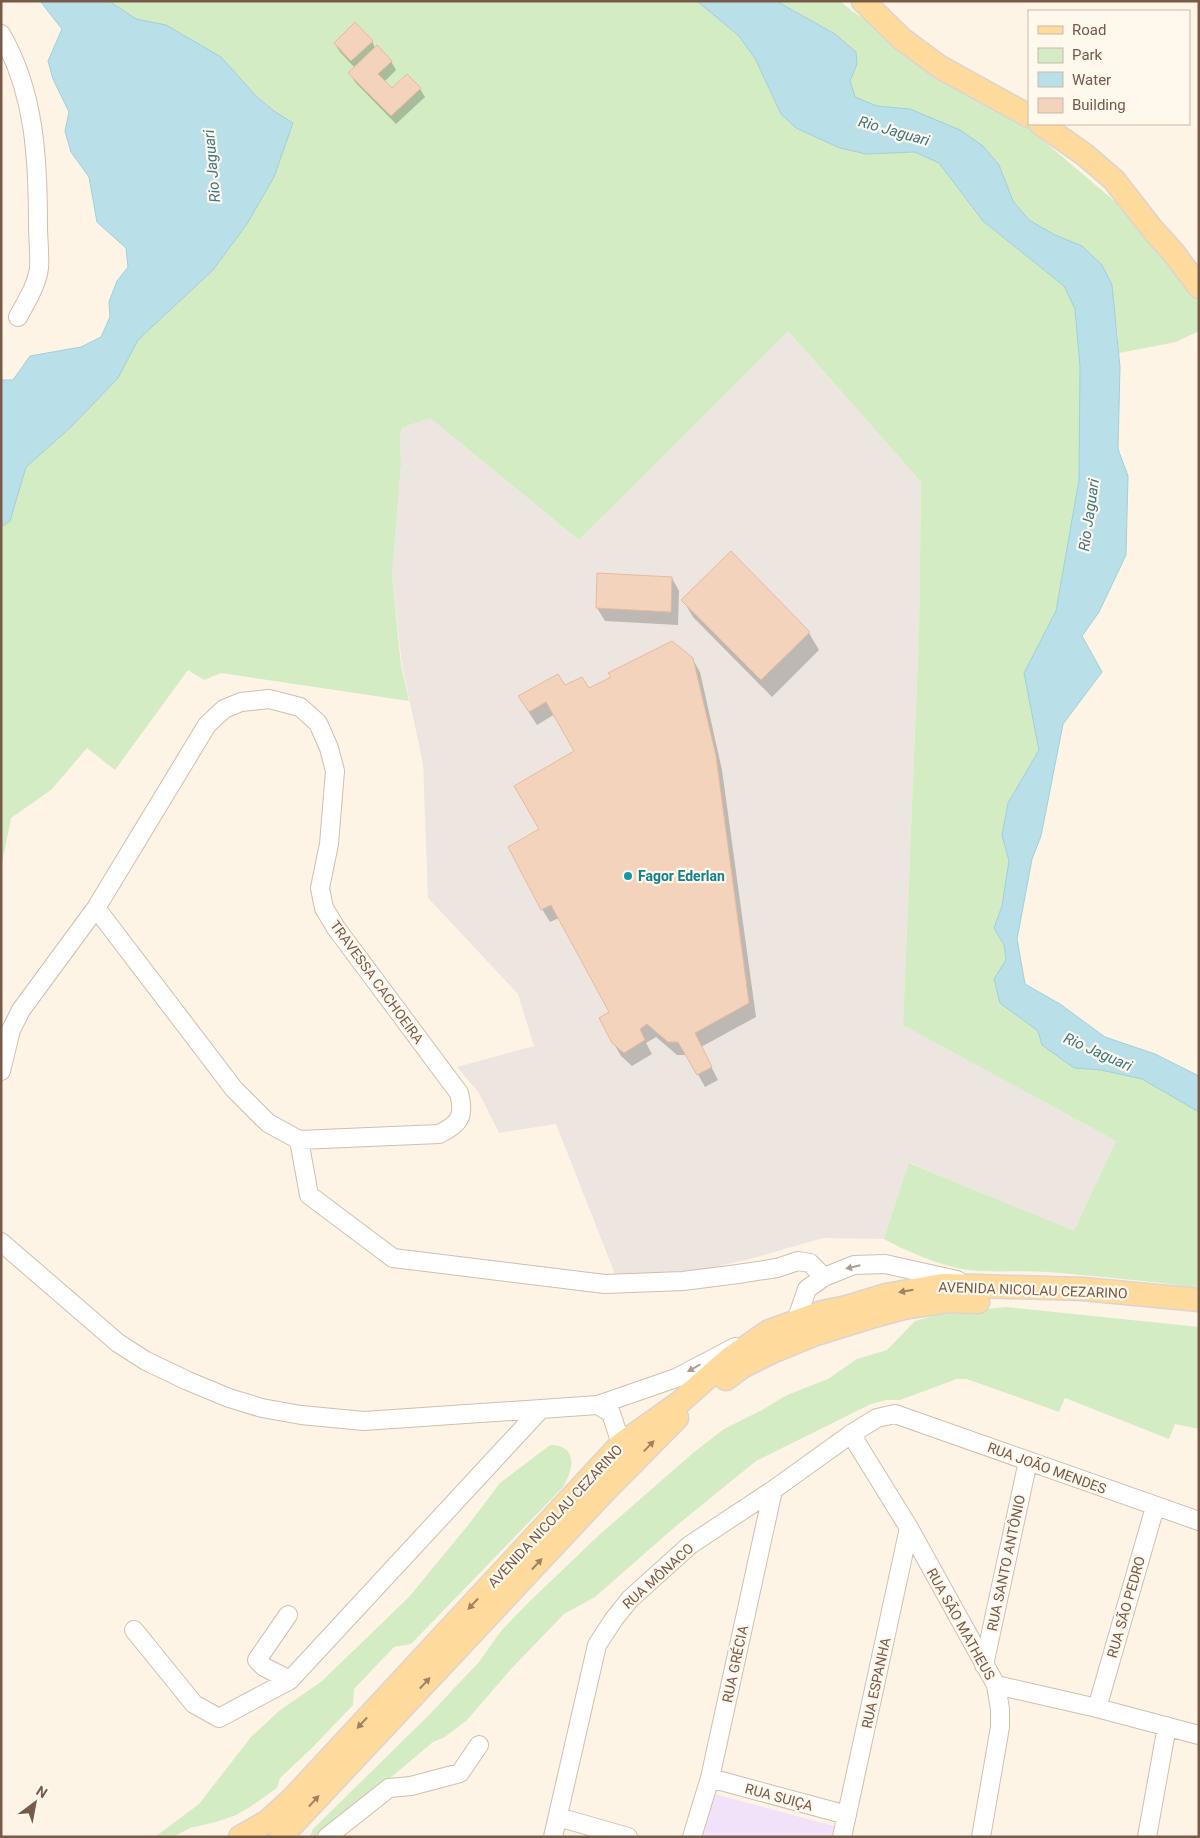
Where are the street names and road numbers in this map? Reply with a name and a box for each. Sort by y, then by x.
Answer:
street label: TRAVESSA CACHOEIRA [327,917,427,1047]
street label: AVENIDA NICOLAU CEZARINO [938,1279,1128,1301]
street label: RUA JOÃO MENDES [985,1438,1109,1497]
street label: AVENIDA NICOLAU CEZARINO [485,1441,625,1591]
street label: RUA SANTO ANTÔNIO [983,1493,1028,1633]
street label: RUA MÔNACO [619,1539,697,1612]
street label: RUA SÃO PEDRO [1103,1554,1148,1660]
street label: RUA SÃO MATHEUS [924,1565,999,1683]
street label: RUA GRÉCIA [718,1624,751,1704]
street label: RUA ESPANHA [859,1636,893,1730]
street label: RUA SUIÇA [743,1780,815,1814]

